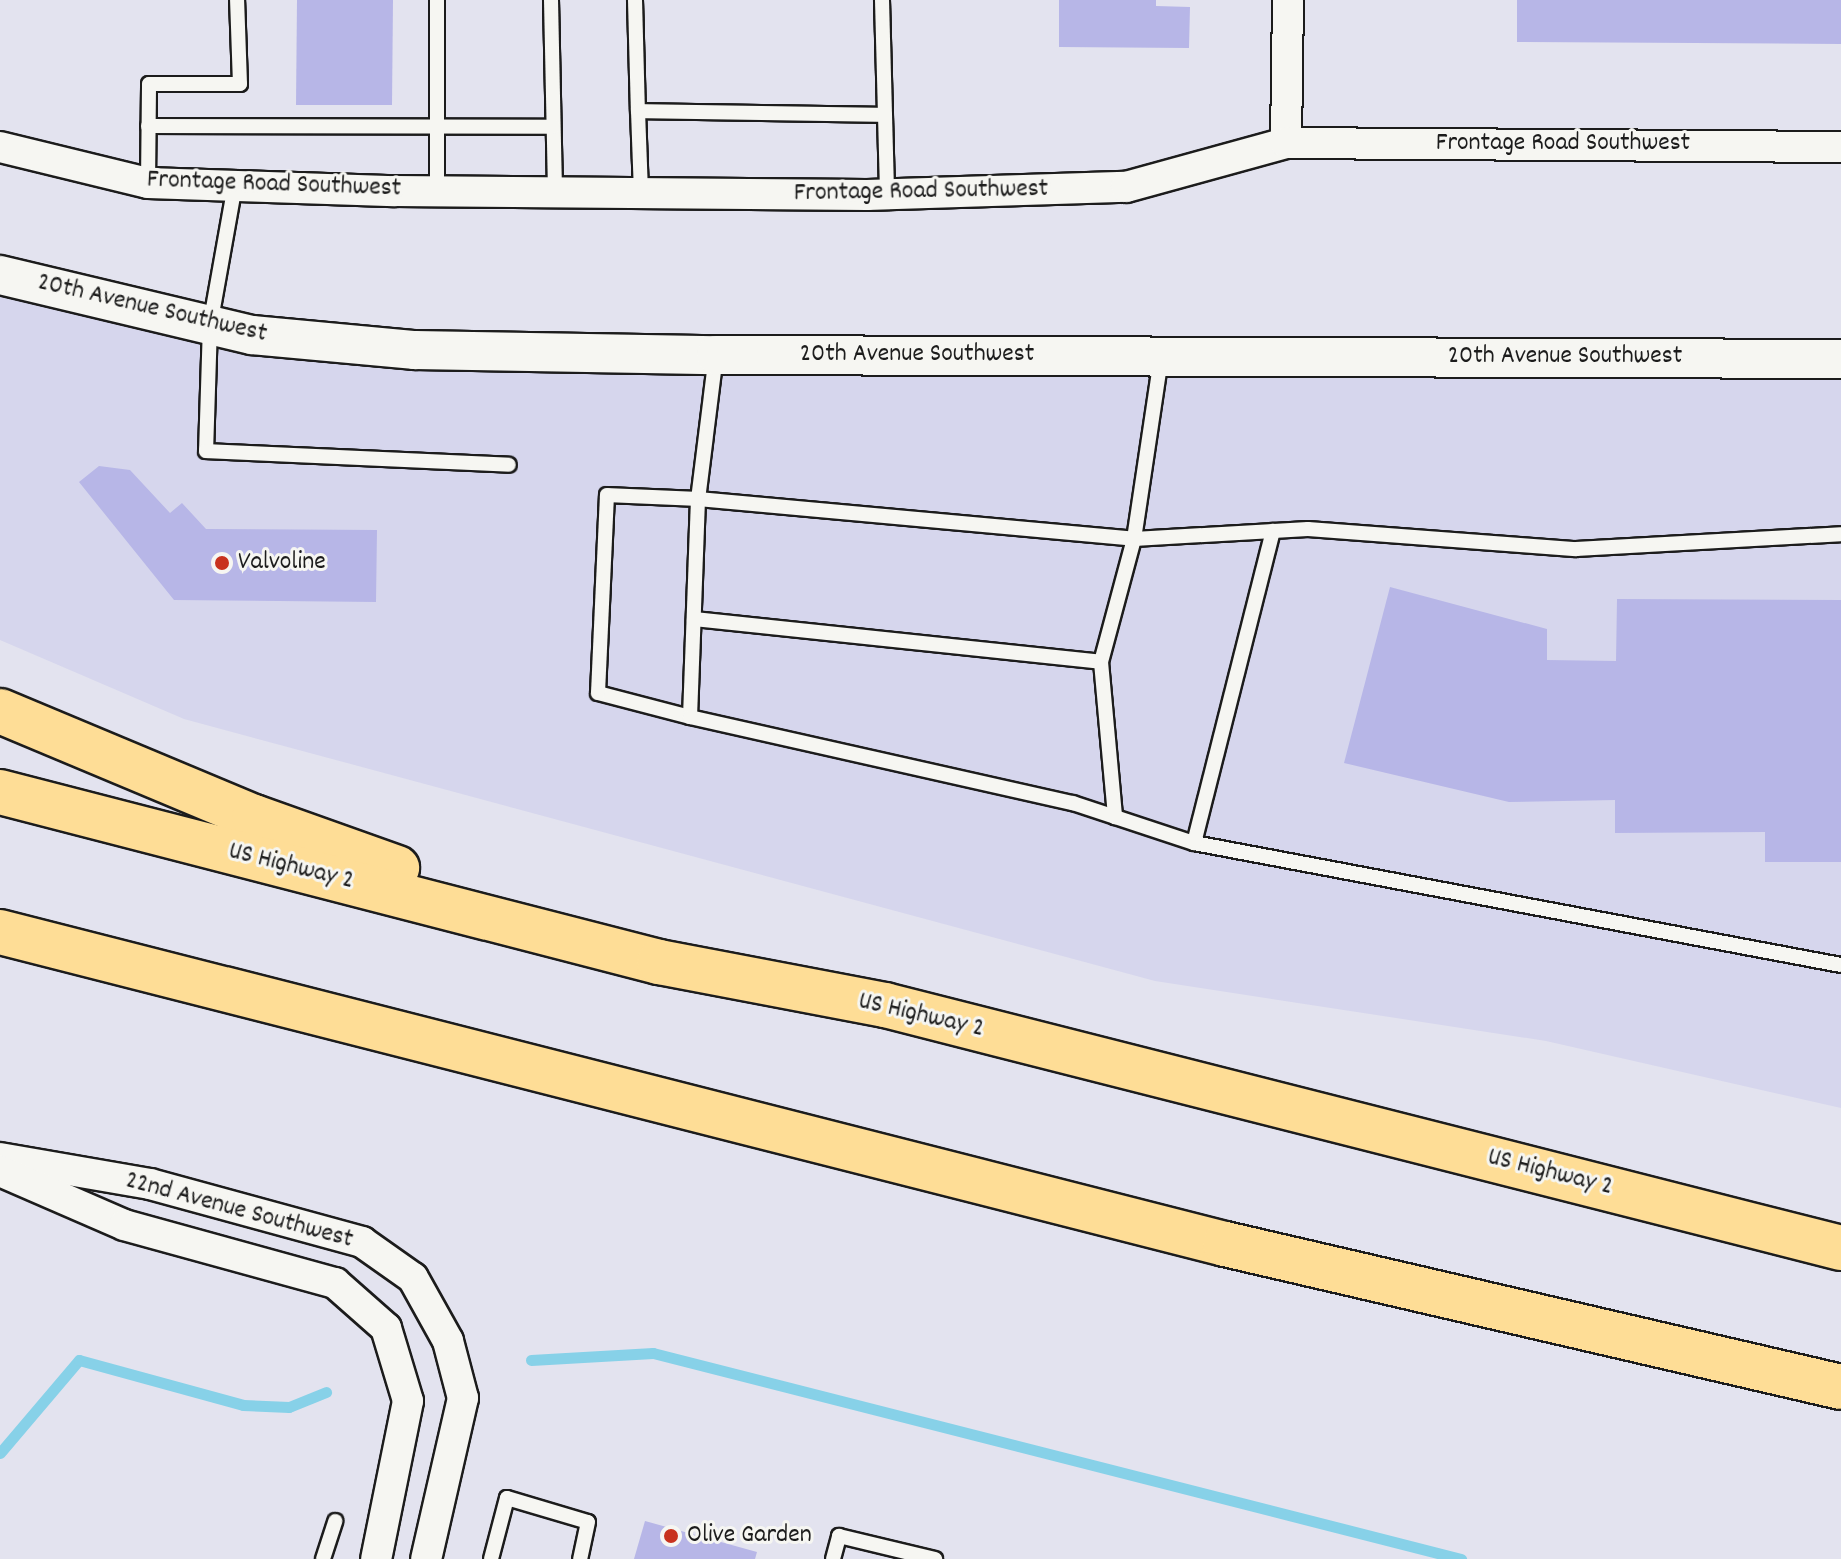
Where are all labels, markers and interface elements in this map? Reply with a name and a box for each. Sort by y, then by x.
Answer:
street label: Frontage Road Southwest [1436,128,1690,160]
street label: Frontage Road Southwest [146,165,402,205]
street label: Frontage Road Southwest [794,174,1048,210]
street label: 20th Avenue Southwest [34,267,270,351]
street label: 20th Avenue Southwest [800,339,1034,371]
street label: 20th Avenue Southwest [1448,341,1682,373]
place label: Valvoline [238,547,326,579]
marker: Valvoline [213,554,231,572]
street label: US Highway 2 [225,836,357,898]
street label: US Highway 2 [855,986,987,1046]
street label: US Highway 2 [1484,1142,1616,1204]
street label: 22nd Avenue Southwest [122,1166,356,1256]
place label: Olive Garden [687,1520,812,1552]
marker: Olive Garden [662,1527,680,1545]

